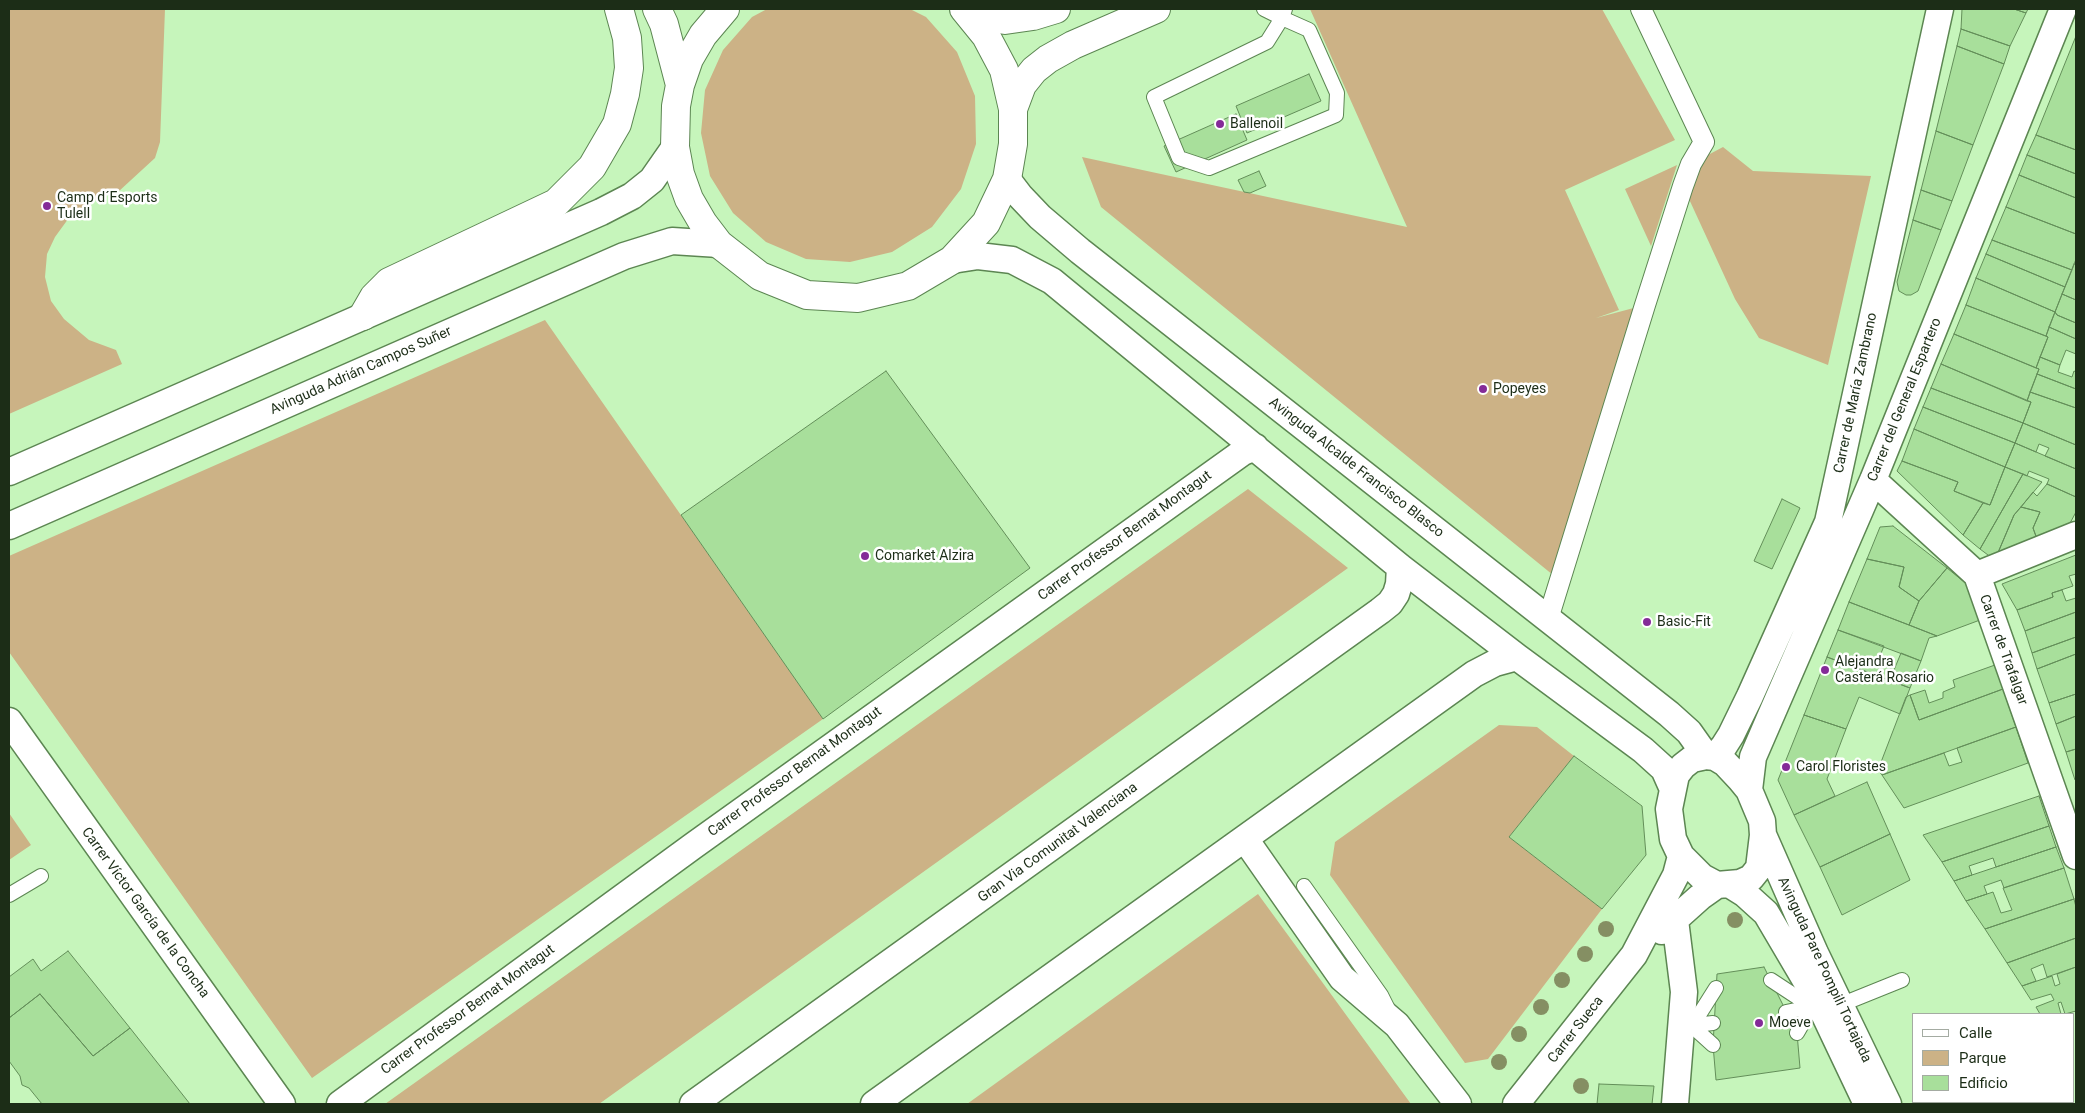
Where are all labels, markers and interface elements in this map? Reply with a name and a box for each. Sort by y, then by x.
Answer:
place label: Ballenoil [1230,116,1283,132]
marker: Ballenoil [1214,118,1226,130]
place label: Camp d´Esports Tulell [57,190,158,222]
marker: Camp d´Esports Tulell [41,200,53,212]
street label: Carrer de María Zambrano [1831,311,1881,475]
street label: Carrer del General Espartero [1864,316,1946,484]
street label: Avinguda Adrián Campos Suñer [268,323,454,419]
place label: Popeyes [1493,381,1546,397]
marker: Popeyes [1477,383,1489,395]
street label: Avinguda Alcalde Francisco Blasco [1265,394,1447,542]
street label: Carrer Professor Bernat Montagut [1035,467,1215,605]
place label: Comarket Alzira [875,548,974,564]
marker: Comarket Alzira [859,550,871,562]
street label: Carrer de Trafalgar [1975,592,2031,708]
place label: Basic-Fit [1657,614,1711,630]
marker: Basic-Fit [1641,616,1653,628]
place label: Alejandra Casterá Rosario [1835,654,1934,686]
marker: Alejandra Casterá Rosario [1819,664,1831,676]
street label: Carrer Professor Bernat Montagut [705,703,885,841]
place label: Carol Floristes [1796,759,1886,775]
marker: Carol Floristes [1780,761,1792,773]
street label: Gran Via Comunitat Valenciana [975,779,1141,907]
street label: Carrer Víctor García de la Concha [78,825,212,1001]
street label: Avinguda Pare Pompili Tortajada [1773,874,1875,1066]
street label: Carrer Professor Bernat Montagut [378,941,558,1079]
street label: Carrer Sueca [1545,993,1607,1067]
legend [1912,1013,2075,1103]
place label: Moeve [1769,1015,1811,1031]
marker: Moeve [1753,1017,1765,1029]
text: Calle [1959,1024,1992,1042]
text: Parque [1959,1049,2006,1067]
text: Edificio [1959,1074,2008,1092]

